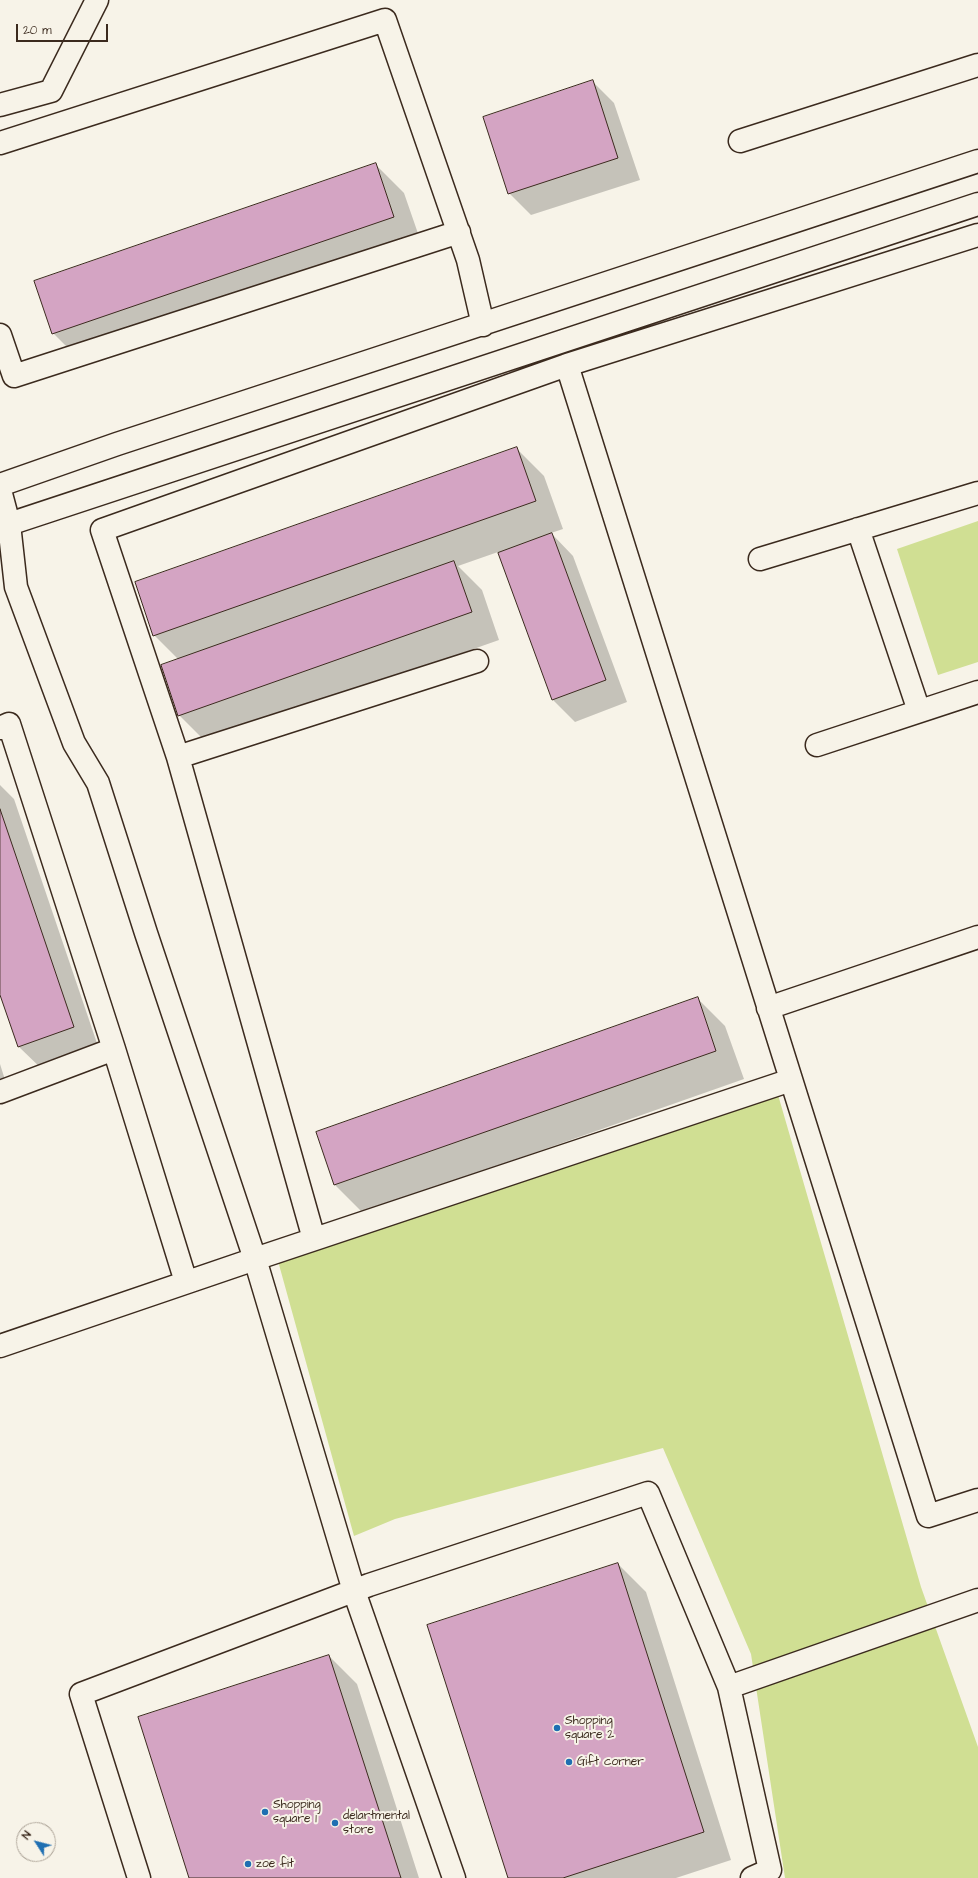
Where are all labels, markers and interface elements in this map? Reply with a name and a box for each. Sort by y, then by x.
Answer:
scale bar [18,16,110,42]
text: 20 m [23,22,52,39]
place label: Shopping square 2 [565,1714,614,1742]
marker: Shopping square 2 [552,1723,562,1733]
place label: Gift corner [577,1755,644,1769]
marker: Gift corner [564,1757,574,1767]
place label: Shopping square 1 [273,1798,321,1826]
marker: Shopping square 1 [260,1807,270,1817]
place label: delartmental store [343,1809,410,1837]
marker: delartmental store [330,1818,340,1828]
north arrow [16,1822,56,1862]
text: N [19,1828,35,1842]
place label: zoe fit [256,1857,294,1871]
marker: zoe fit [243,1859,253,1869]

